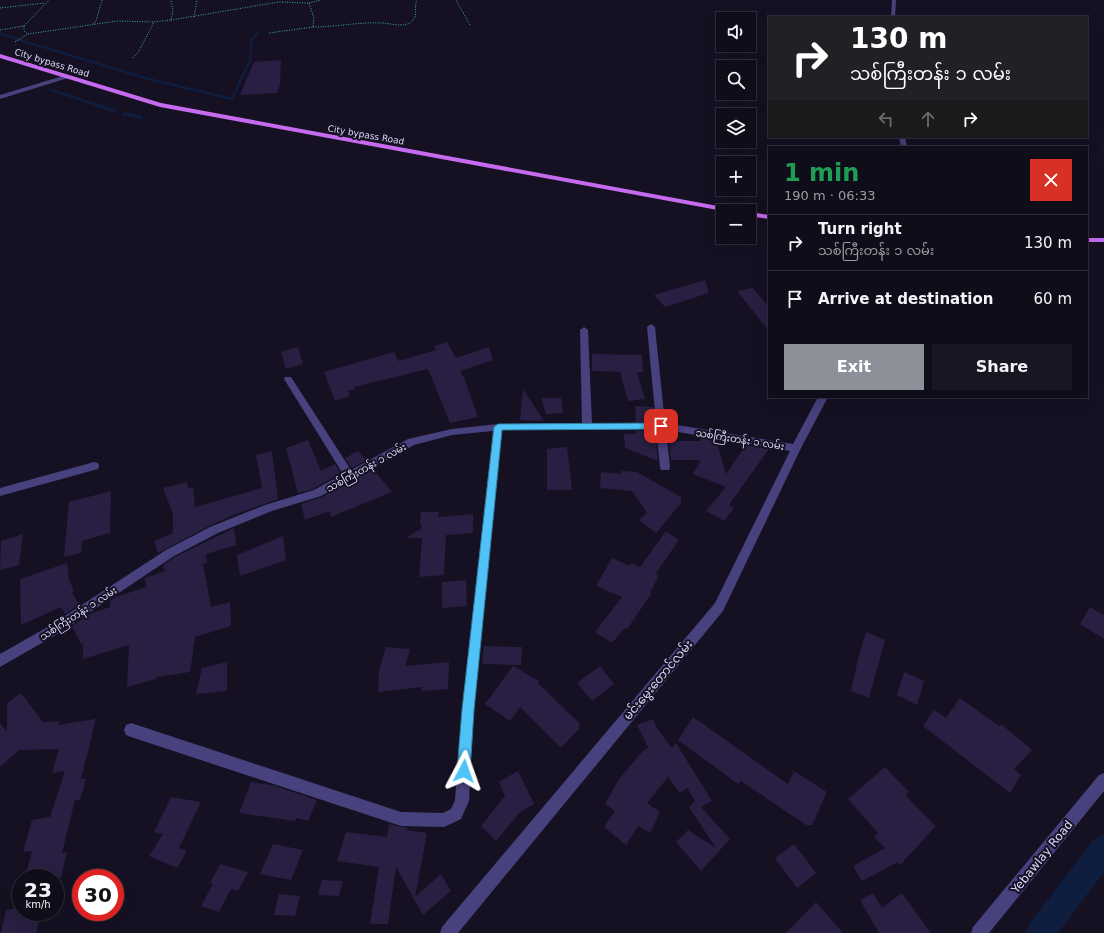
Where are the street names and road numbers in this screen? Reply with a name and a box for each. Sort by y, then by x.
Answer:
street label: City bypass Road [13,47,91,79]
street label: City bypass Road [327,123,405,147]
street label: သစ်ကြီးတန်း ၁ လမ်း [694,425,785,455]
street label: သစ်ကြီးတန်း ၁ လမ်း [323,439,409,497]
street label: သစ်ကြီးတန်း ၁ လမ်း [37,583,120,645]
street label: မင်းမွေးတောင်လမ်း [619,636,698,725]
street label: Yebawlay Road [1008,818,1076,897]

